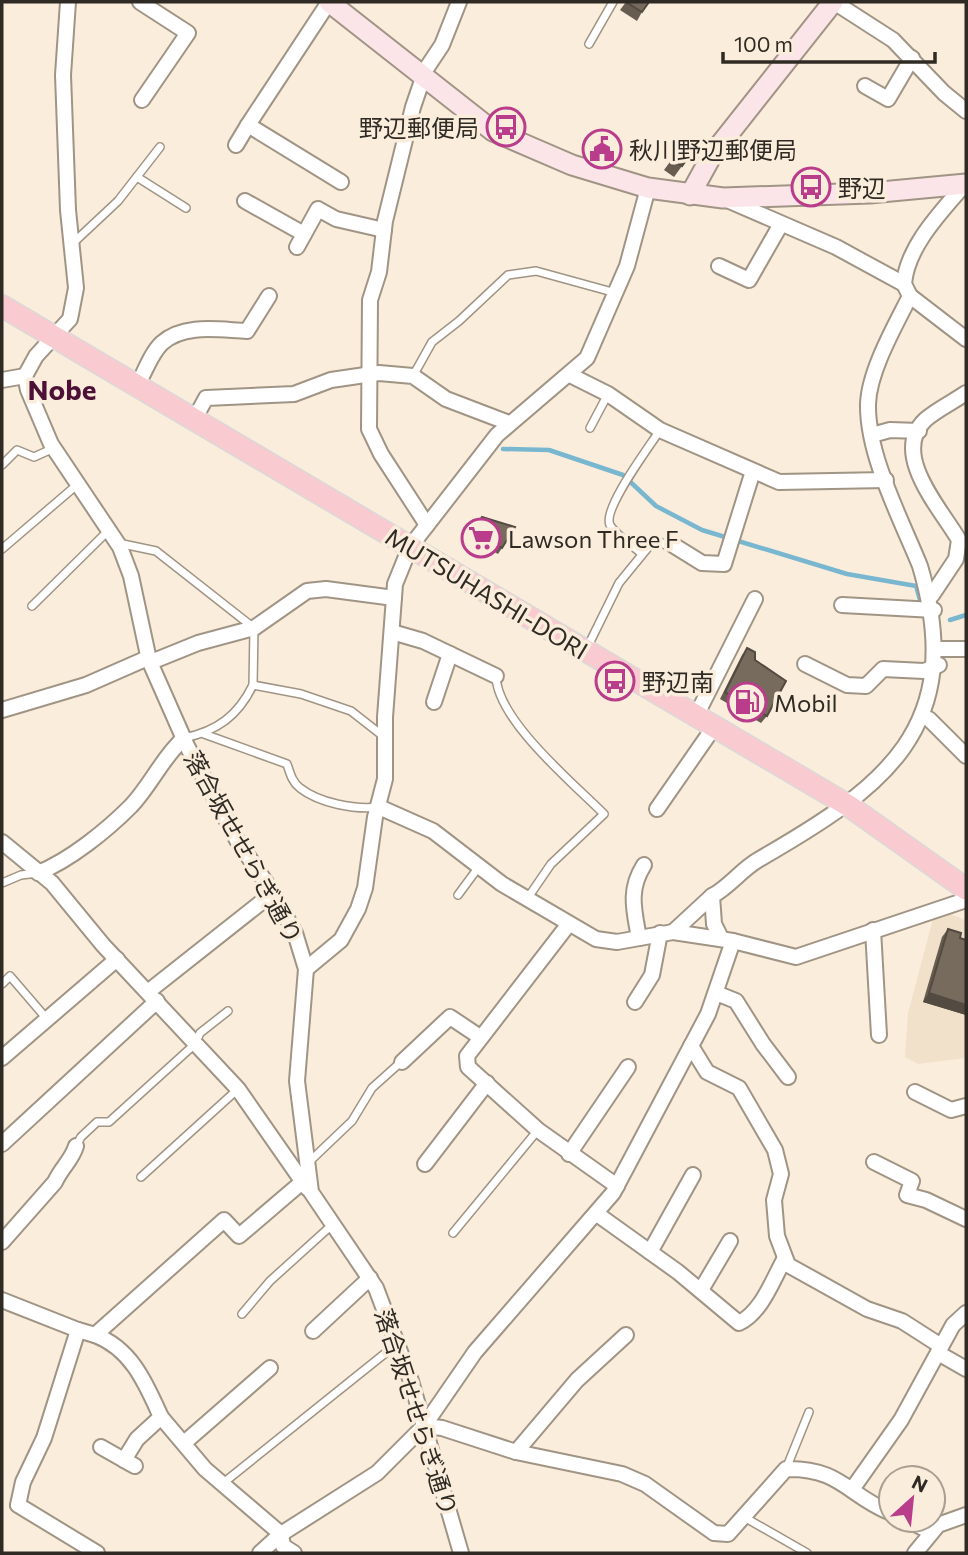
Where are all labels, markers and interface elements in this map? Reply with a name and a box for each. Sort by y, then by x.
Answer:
scale bar [723,21,935,65]
text: 100 m [734,31,793,56]
bus stop icon: 野辺郵便局 [485,106,527,148]
place label: 野辺郵便局 [359,113,479,142]
public building icon: 秋川野辺郵便局 [581,128,623,170]
place label: 秋川野辺郵便局 [629,135,797,164]
bus stop icon: 野辺 [790,166,832,208]
place label: 野辺 [838,173,886,202]
district label: Nobe [27,372,97,406]
supermarket icon: Lawson Three F [460,517,502,559]
street label: MUTSUHASHI-DORI [381,521,593,665]
place label: Lawson Three F [508,524,679,553]
bus stop icon: 野辺南 [594,660,636,702]
place label: 野辺南 [642,667,714,696]
fuel station icon: Mobil [726,681,768,723]
place label: Mobil [774,688,838,717]
street label: 落合坂せせらぎ通り [179,746,309,948]
street label: 落合坂せせらぎ通り [370,1305,464,1519]
north arrow [877,1464,947,1534]
text: N [908,1470,932,1497]

